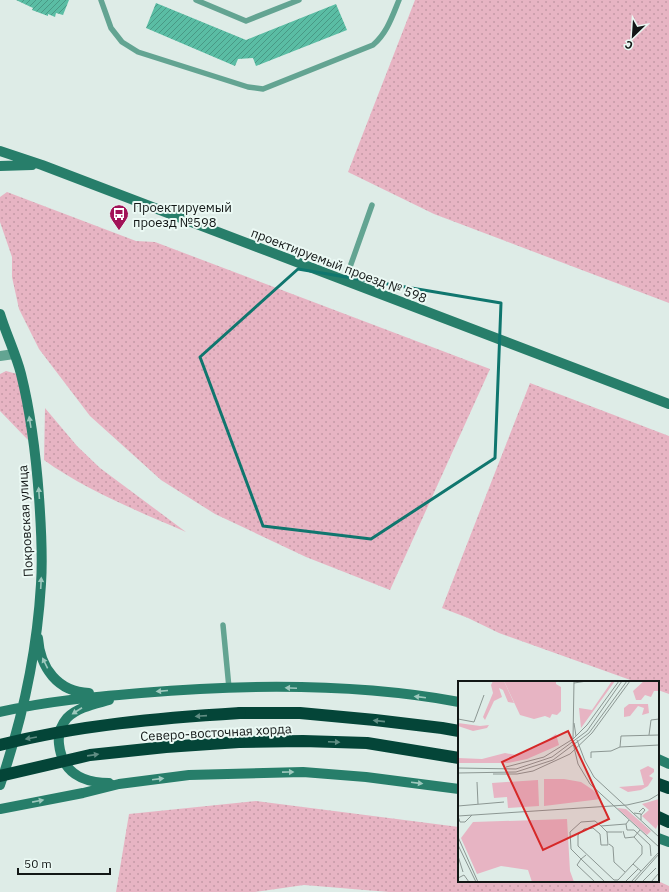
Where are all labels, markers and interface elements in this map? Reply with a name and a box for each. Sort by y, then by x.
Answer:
north arrow [613,16,653,56]
text: С [623,37,635,53]
place label: Проектируемый проезд №598 [133,199,232,231]
bus stop icon: Проектируемый проезд №598 [108,203,130,231]
street label: проектируемый проезд № 598 [248,224,429,307]
one-way arrow [27,416,33,429]
street label: Покровская улица [14,465,37,577]
one-way arrow [35,487,42,499]
one-way arrow [37,577,44,589]
one-way arrow [42,658,48,669]
inset map [458,681,659,882]
one-way arrow [285,684,297,691]
one-way arrow [156,688,168,695]
one-way arrow [414,694,426,700]
one-way arrow [71,708,83,715]
one-way arrow [195,712,207,719]
one-way arrow [373,718,385,724]
street label: Северо-восточная хорда [140,720,292,745]
one-way arrow [25,735,37,741]
one-way arrow [328,739,341,745]
one-way arrow [87,752,99,758]
one-way arrow [282,769,295,775]
one-way arrow [152,776,164,782]
one-way arrow [411,779,423,786]
one-way arrow [32,798,44,804]
scale bar [18,850,110,876]
text: 50 m [24,856,52,871]

